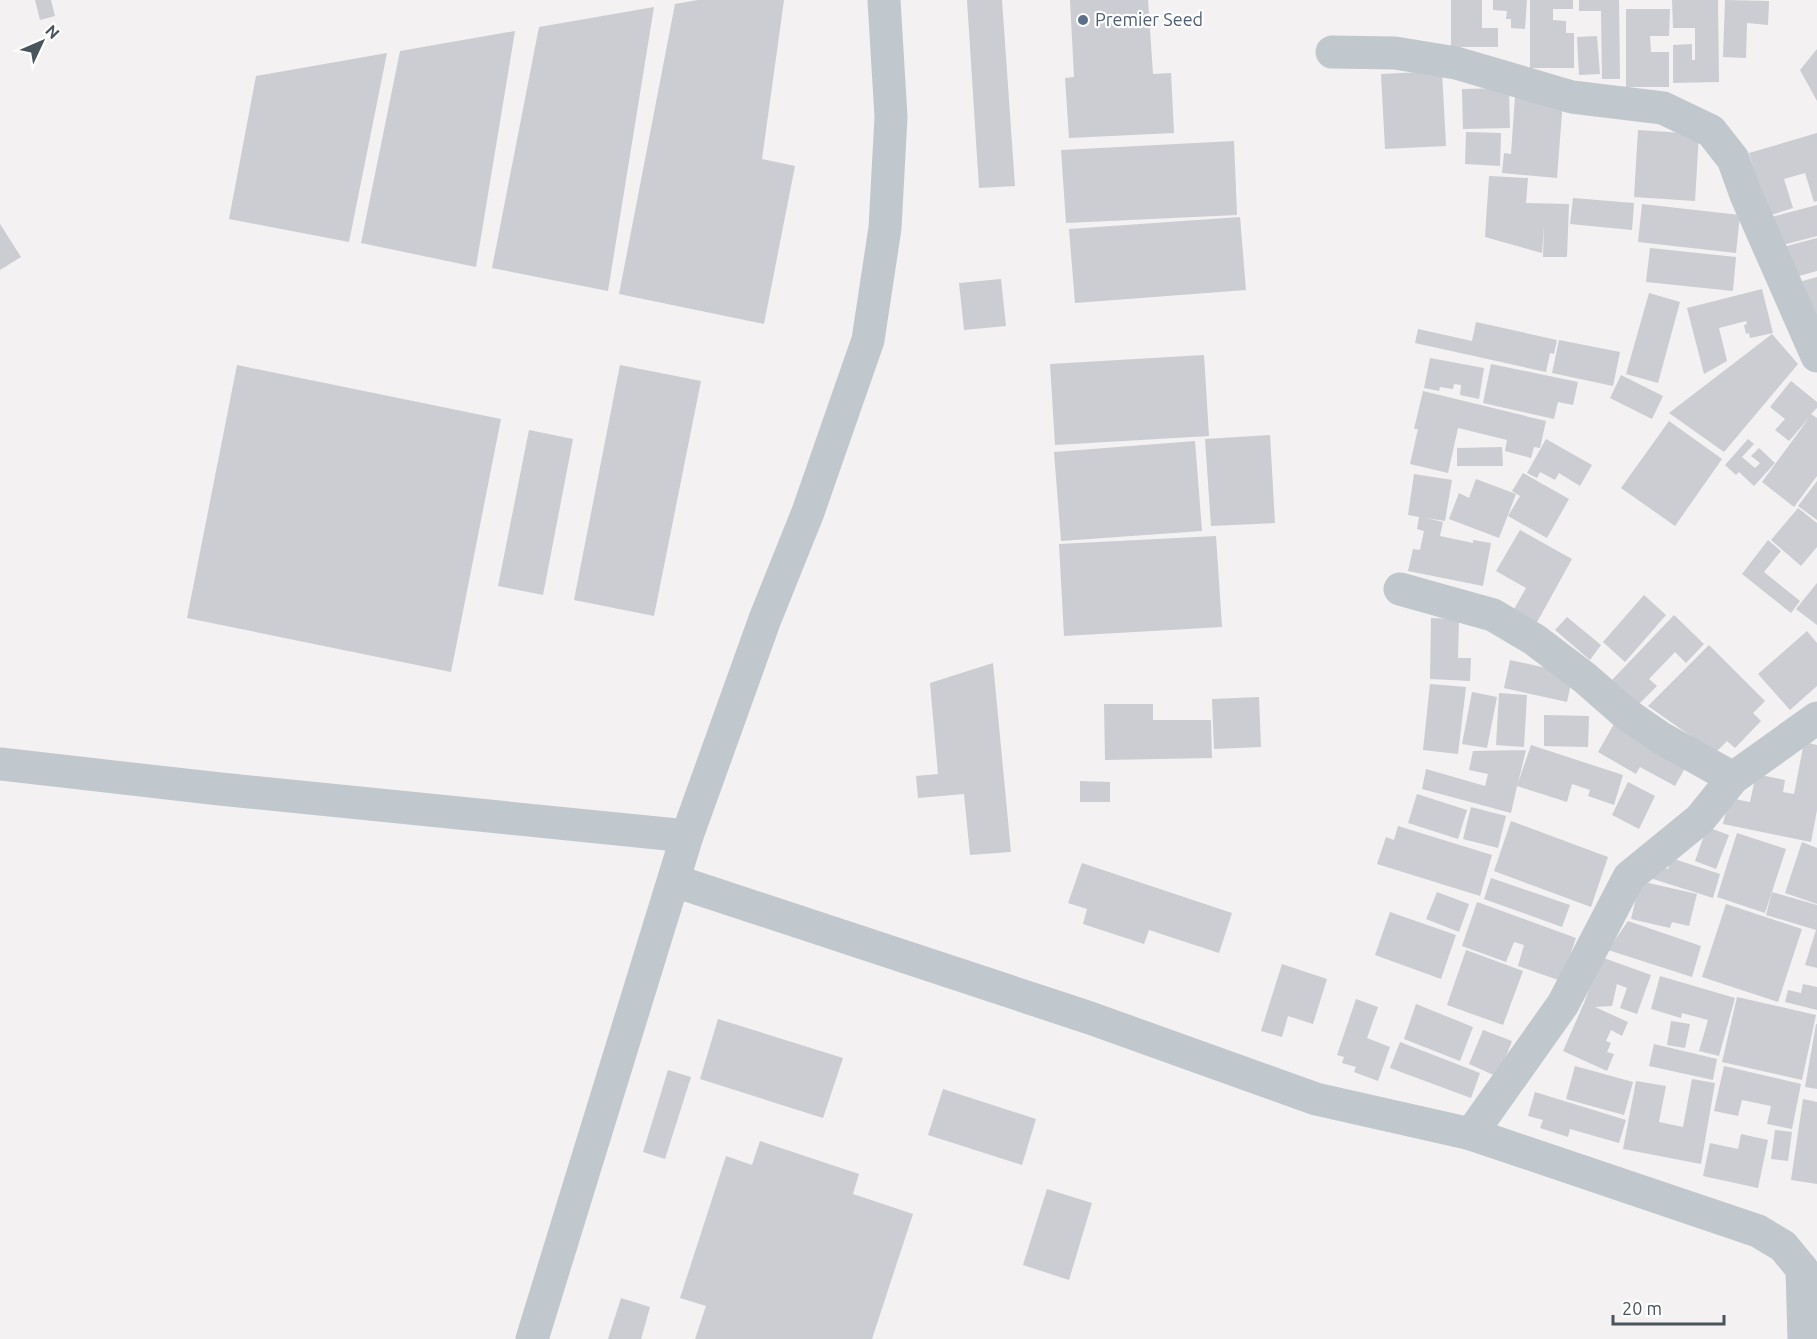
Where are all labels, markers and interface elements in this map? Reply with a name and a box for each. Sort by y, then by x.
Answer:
place label: Premier Seed [1095,9,1203,29]
north arrow [12,12,72,72]
marker: Premier Seed [1076,13,1090,27]
text: N [42,21,63,42]
scale bar [1613,1288,1724,1326]
text: 20 m [1622,1298,1662,1318]

